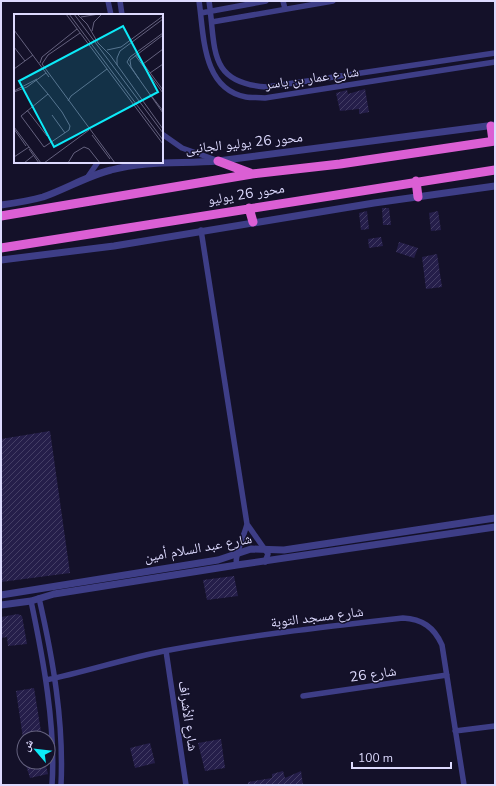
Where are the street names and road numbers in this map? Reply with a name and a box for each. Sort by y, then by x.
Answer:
street label: شارع عمار بن ياسر [263,62,360,94]
street label: محور 26 يوليو الجانبى [184,127,304,159]
street label: محور 26 يوليو [206,179,286,209]
street label: شارع عبد السلام أمين [143,529,253,567]
street label: شارع مسجد التوبة [269,602,365,632]
street label: شارع 26 [348,661,398,687]
street label: شارع الأشراف [174,680,202,752]

